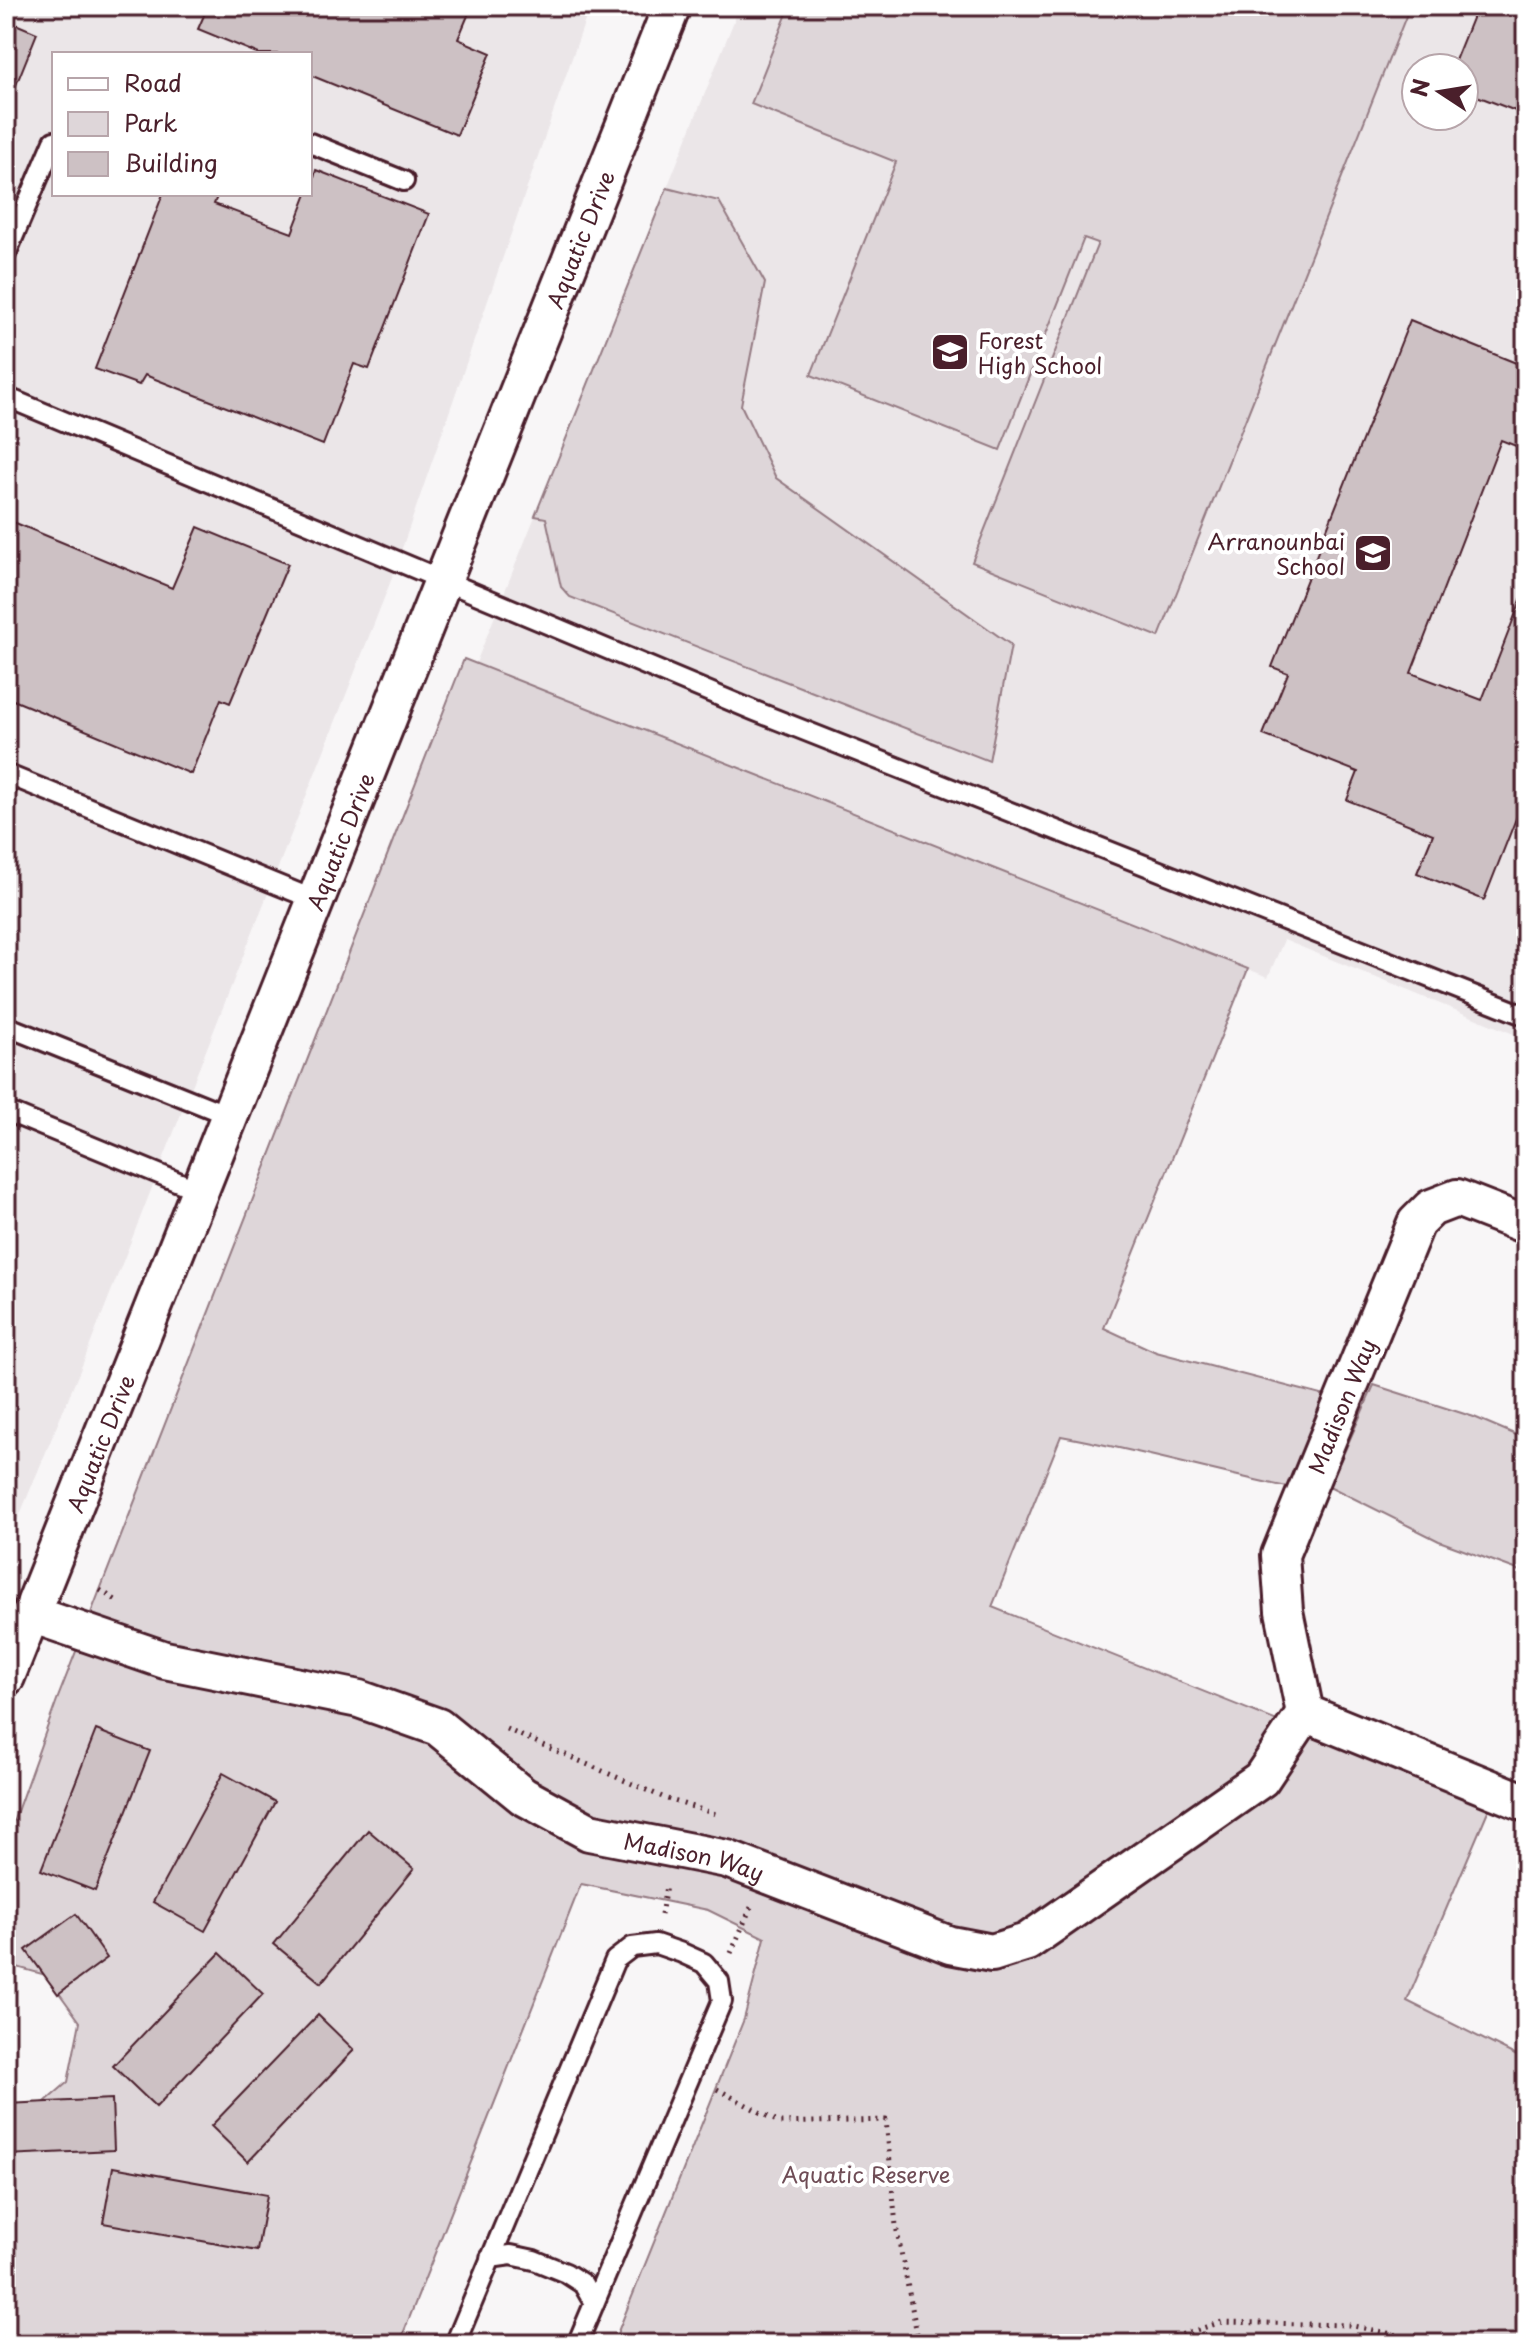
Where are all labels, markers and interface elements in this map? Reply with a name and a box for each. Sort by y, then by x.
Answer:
legend [52,52,312,196]
north arrow [1400,52,1480,132]
text: Road [124,64,182,100]
text: N [1401,76,1437,99]
text: Park [124,104,178,140]
text: Building [124,144,218,180]
street label: Aquatic Drive [537,165,622,313]
place label: Forest High School [978,323,1102,381]
school or university icon: Forest High School [929,331,971,373]
place label: Arranounbai School [1207,524,1345,582]
school or university icon: Arranounbai School [1352,532,1394,574]
street label: Aquatic Drive [297,767,382,915]
street label: Madison Way [1299,1333,1383,1479]
street label: Aquatic Drive [57,1369,142,1517]
street label: Madison Way [621,1823,769,1888]
park label: Aquatic Reserve [781,2157,951,2190]

